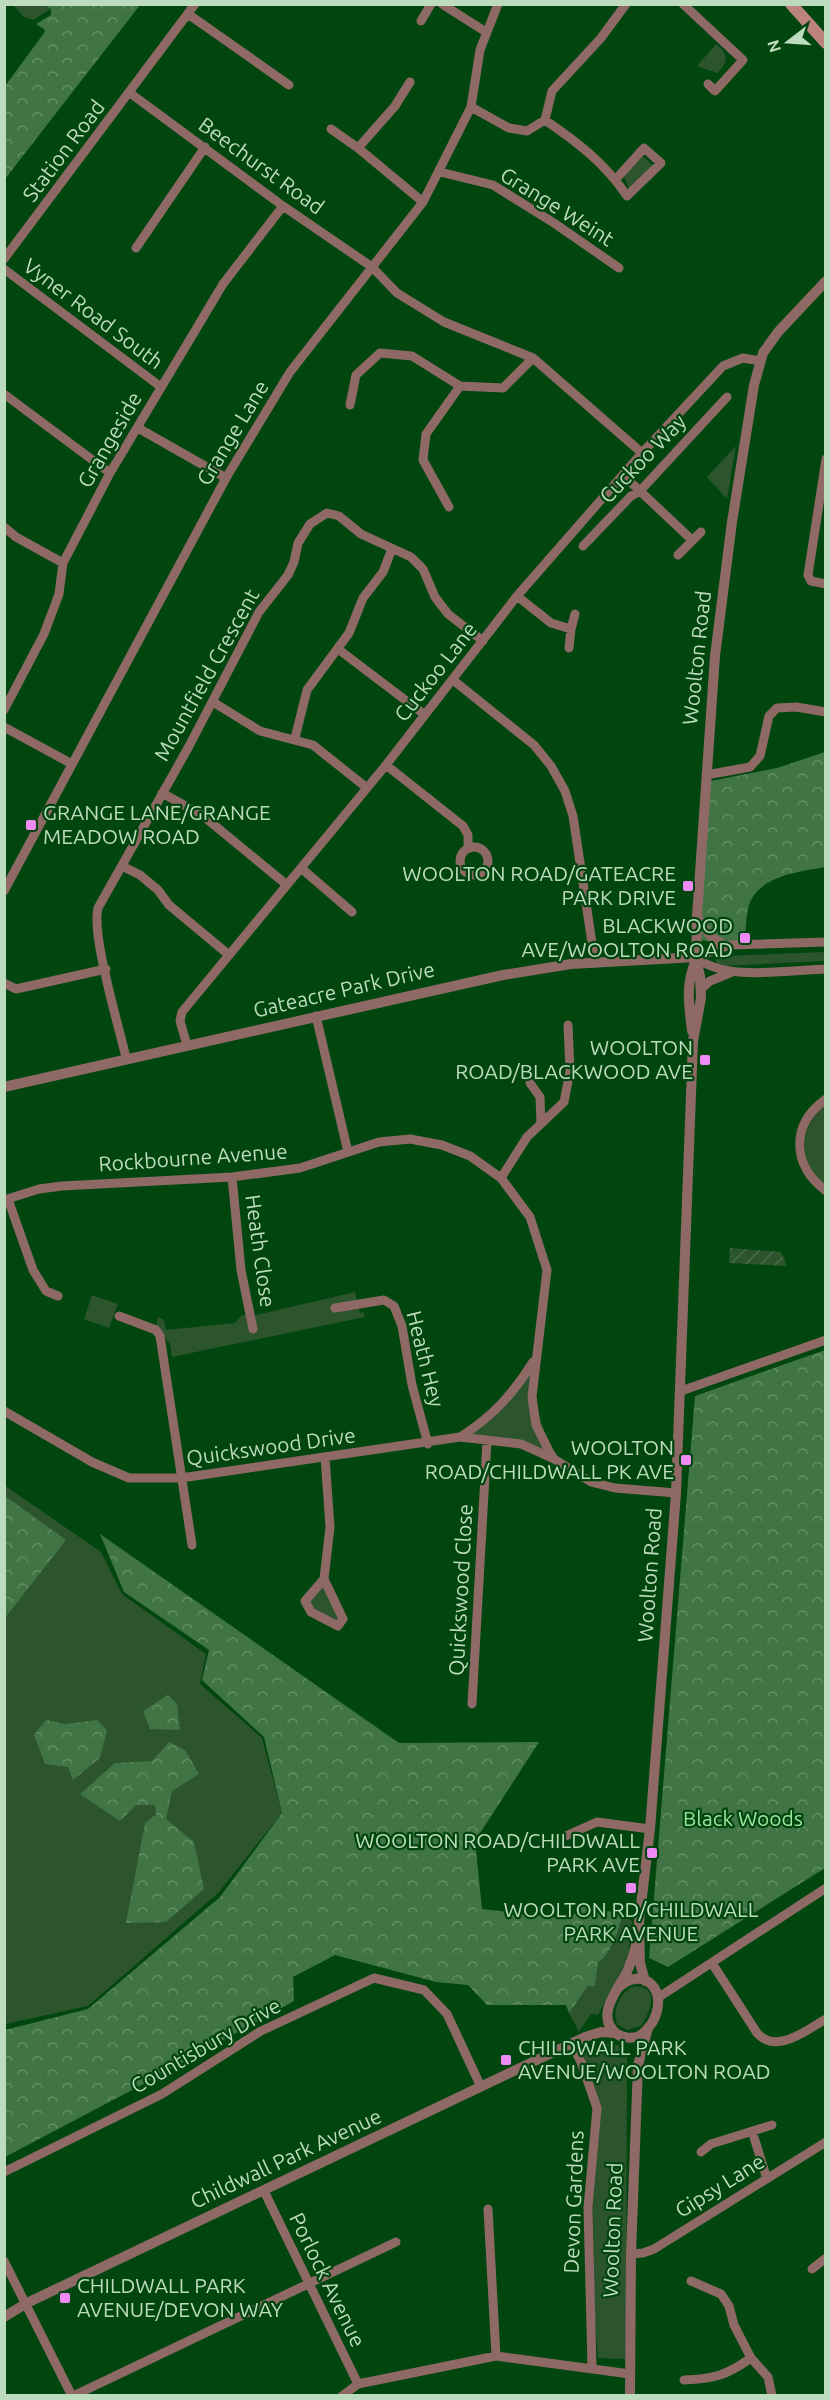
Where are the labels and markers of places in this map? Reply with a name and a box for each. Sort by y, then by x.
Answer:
place label: GRANGE LANE/GRANGE MEADOW ROAD [43,800,271,848]
marker: GRANGE LANE/GRANGE MEADOW ROAD [24,818,38,832]
place label: WOOLTON ROAD/GATEACRE PARK DRIVE [402,861,676,909]
marker: WOOLTON ROAD/GATEACRE PARK DRIVE [681,879,695,893]
place label: BLACKWOOD AVE/WOOLTON ROAD [521,913,733,961]
marker: BLACKWOOD AVE/WOOLTON ROAD [738,931,752,945]
place label: WOOLTON ROAD/BLACKWOOD AVE [455,1035,693,1083]
marker: WOOLTON ROAD/BLACKWOOD AVE [698,1053,712,1067]
place label: WOOLTON ROAD/CHILDWALL PK AVE [425,1435,674,1483]
marker: WOOLTON ROAD/CHILDWALL PK AVE [679,1453,693,1467]
place label: WOOLTON ROAD/CHILDWALL PARK AVE [355,1828,640,1876]
marker: WOOLTON ROAD/CHILDWALL PARK AVE [645,1846,659,1860]
marker: WOOLTON RD/CHILDWALL PARK AVENUE [624,1881,638,1895]
place label: WOOLTON RD/CHILDWALL PARK AVENUE [503,1897,759,1945]
place label: CHILDWALL PARK AVENUE/WOOLTON ROAD [518,2035,771,2083]
marker: CHILDWALL PARK AVENUE/WOOLTON ROAD [499,2053,513,2067]
place label: CHILDWALL PARK AVENUE/DEVON WAY [77,2273,283,2321]
marker: CHILDWALL PARK AVENUE/DEVON WAY [58,2291,72,2305]

